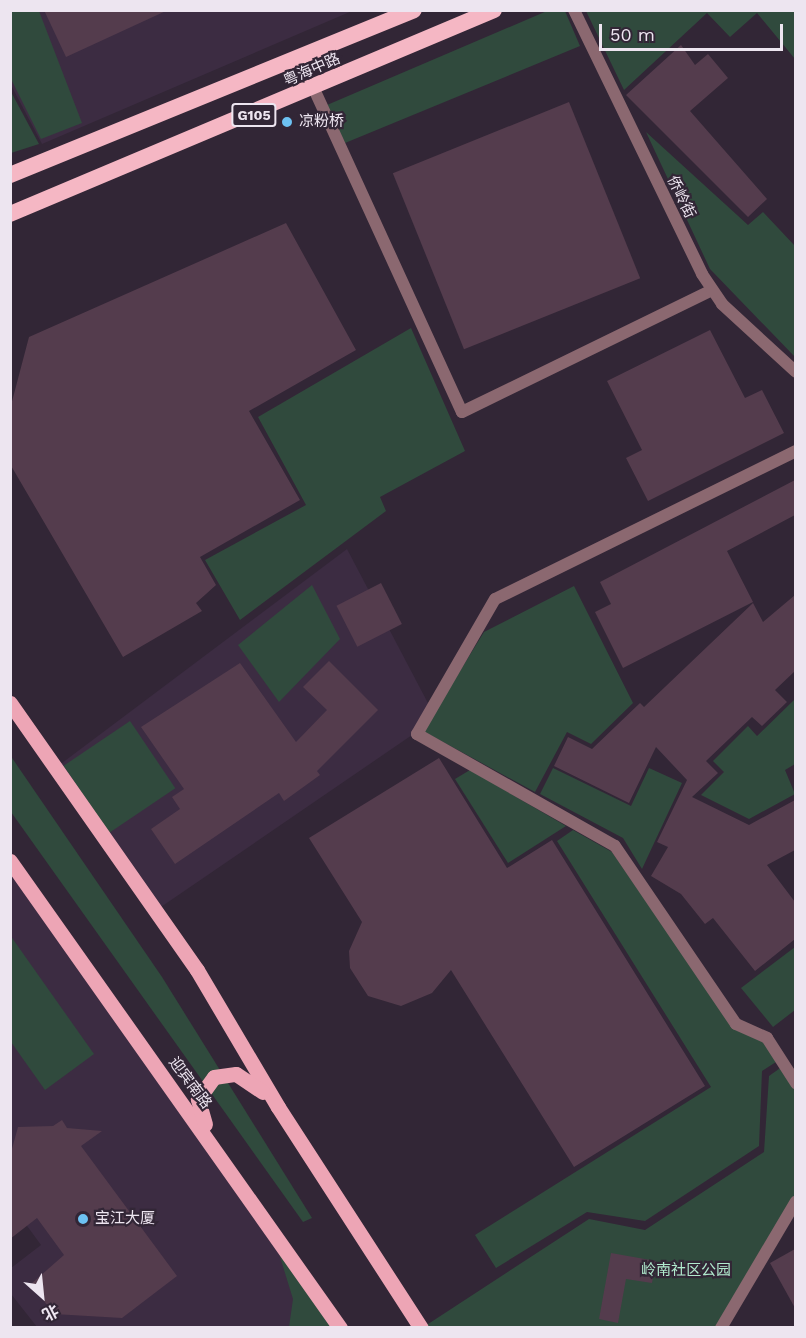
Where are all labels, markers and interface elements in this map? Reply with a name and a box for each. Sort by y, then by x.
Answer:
scale bar [602,12,786,50]
text: 50 m [610,24,655,45]
street label: 粤海中路 [281,50,343,90]
road number: G105 [230,104,278,126]
place label: 凉粉桥 [299,113,344,131]
marker: 凉粉桥 [280,115,294,129]
street label: 侨岭街 [663,173,699,221]
street label: 迎宾南路 [165,1054,215,1112]
place label: 宝江大厦 [95,1210,155,1228]
marker: 宝江大厦 [76,1212,90,1226]
park label: 岭南社区公园 [641,1262,731,1280]
north arrow [12,1266,72,1326]
text: 北 [39,1300,62,1325]

